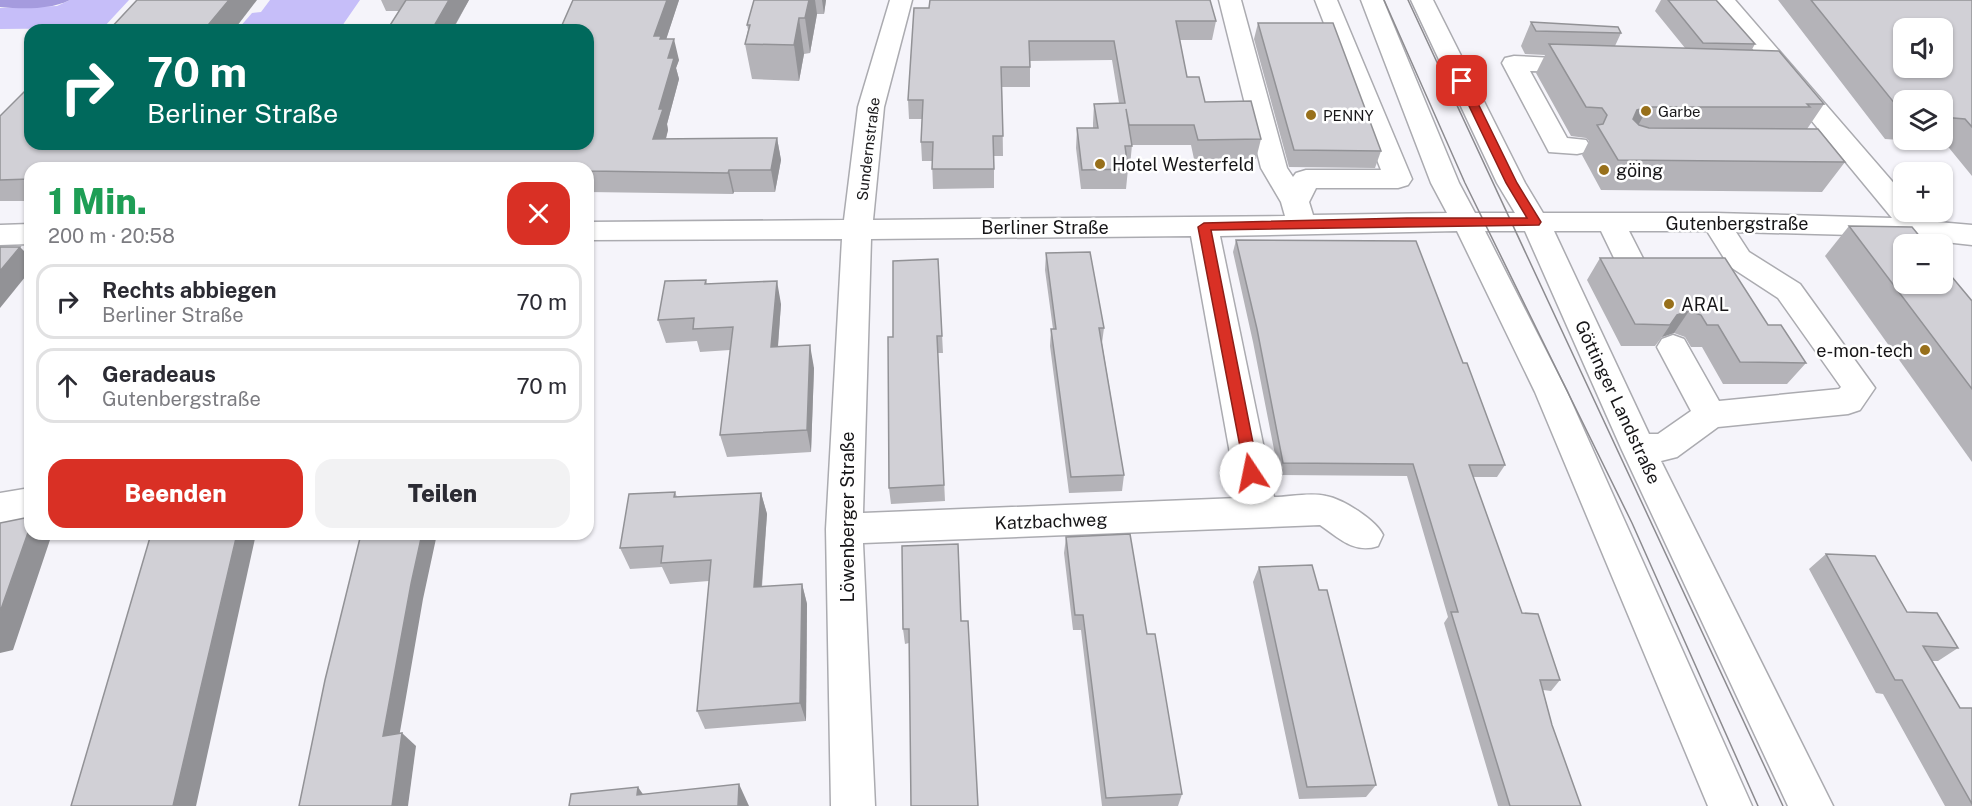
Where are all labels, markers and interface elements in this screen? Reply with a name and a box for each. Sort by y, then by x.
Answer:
map controls [1893,18,1953,294]
button: sound [1893,18,1953,78]
text: 70 m [147,47,247,96]
icon: right [48,48,126,126]
pin [1436,55,1487,106]
icon: arrive [1445,64,1478,97]
button: layers [1893,90,1953,150]
street label: Sundernstraße [853,96,883,202]
text: Berliner Straße [147,97,338,129]
place label: Garbe [1658,103,1701,120]
marker: Garbe [1639,104,1653,118]
place label: PENNY [1323,107,1374,124]
marker: PENNY [1304,108,1318,122]
place label: Hotel Westerfeld [1112,154,1254,175]
marker: Hotel Westerfeld [1093,157,1107,171]
place label: göing [1616,160,1663,181]
button: + [1893,162,1953,222]
marker: göing [1597,163,1611,177]
text: 1 Min. [48,180,147,222]
button: close [507,182,570,245]
street label: Gutenbergstraße [1666,213,1808,234]
street label: Berliner Straße [981,217,1109,238]
text: 200 m · 20:58 [48,224,175,248]
button: − [1893,234,1953,294]
text: Rechts abbiegen [102,277,277,303]
icon: right [51,285,84,318]
text: 70 m [516,289,567,315]
place label: ARAL [1681,294,1729,315]
marker: ARAL [1662,297,1676,311]
text: Berliner Straße [102,303,244,327]
street label: Göttinger Landstraße [1571,317,1665,487]
place label: e-mon-tech [1816,340,1913,361]
marker: e-mon-tech [1918,343,1932,357]
text: Geradeaus [102,361,216,387]
icon: ahead [51,369,84,402]
text: 70 m [516,373,567,399]
text: Gutenbergstraße [102,387,261,411]
street label: Löwenberger Straße [837,432,858,602]
position arrow [1219,441,1283,505]
button: Beenden [48,459,303,528]
button: Teilen [315,459,570,528]
street label: Katzbachweg [994,509,1108,533]

